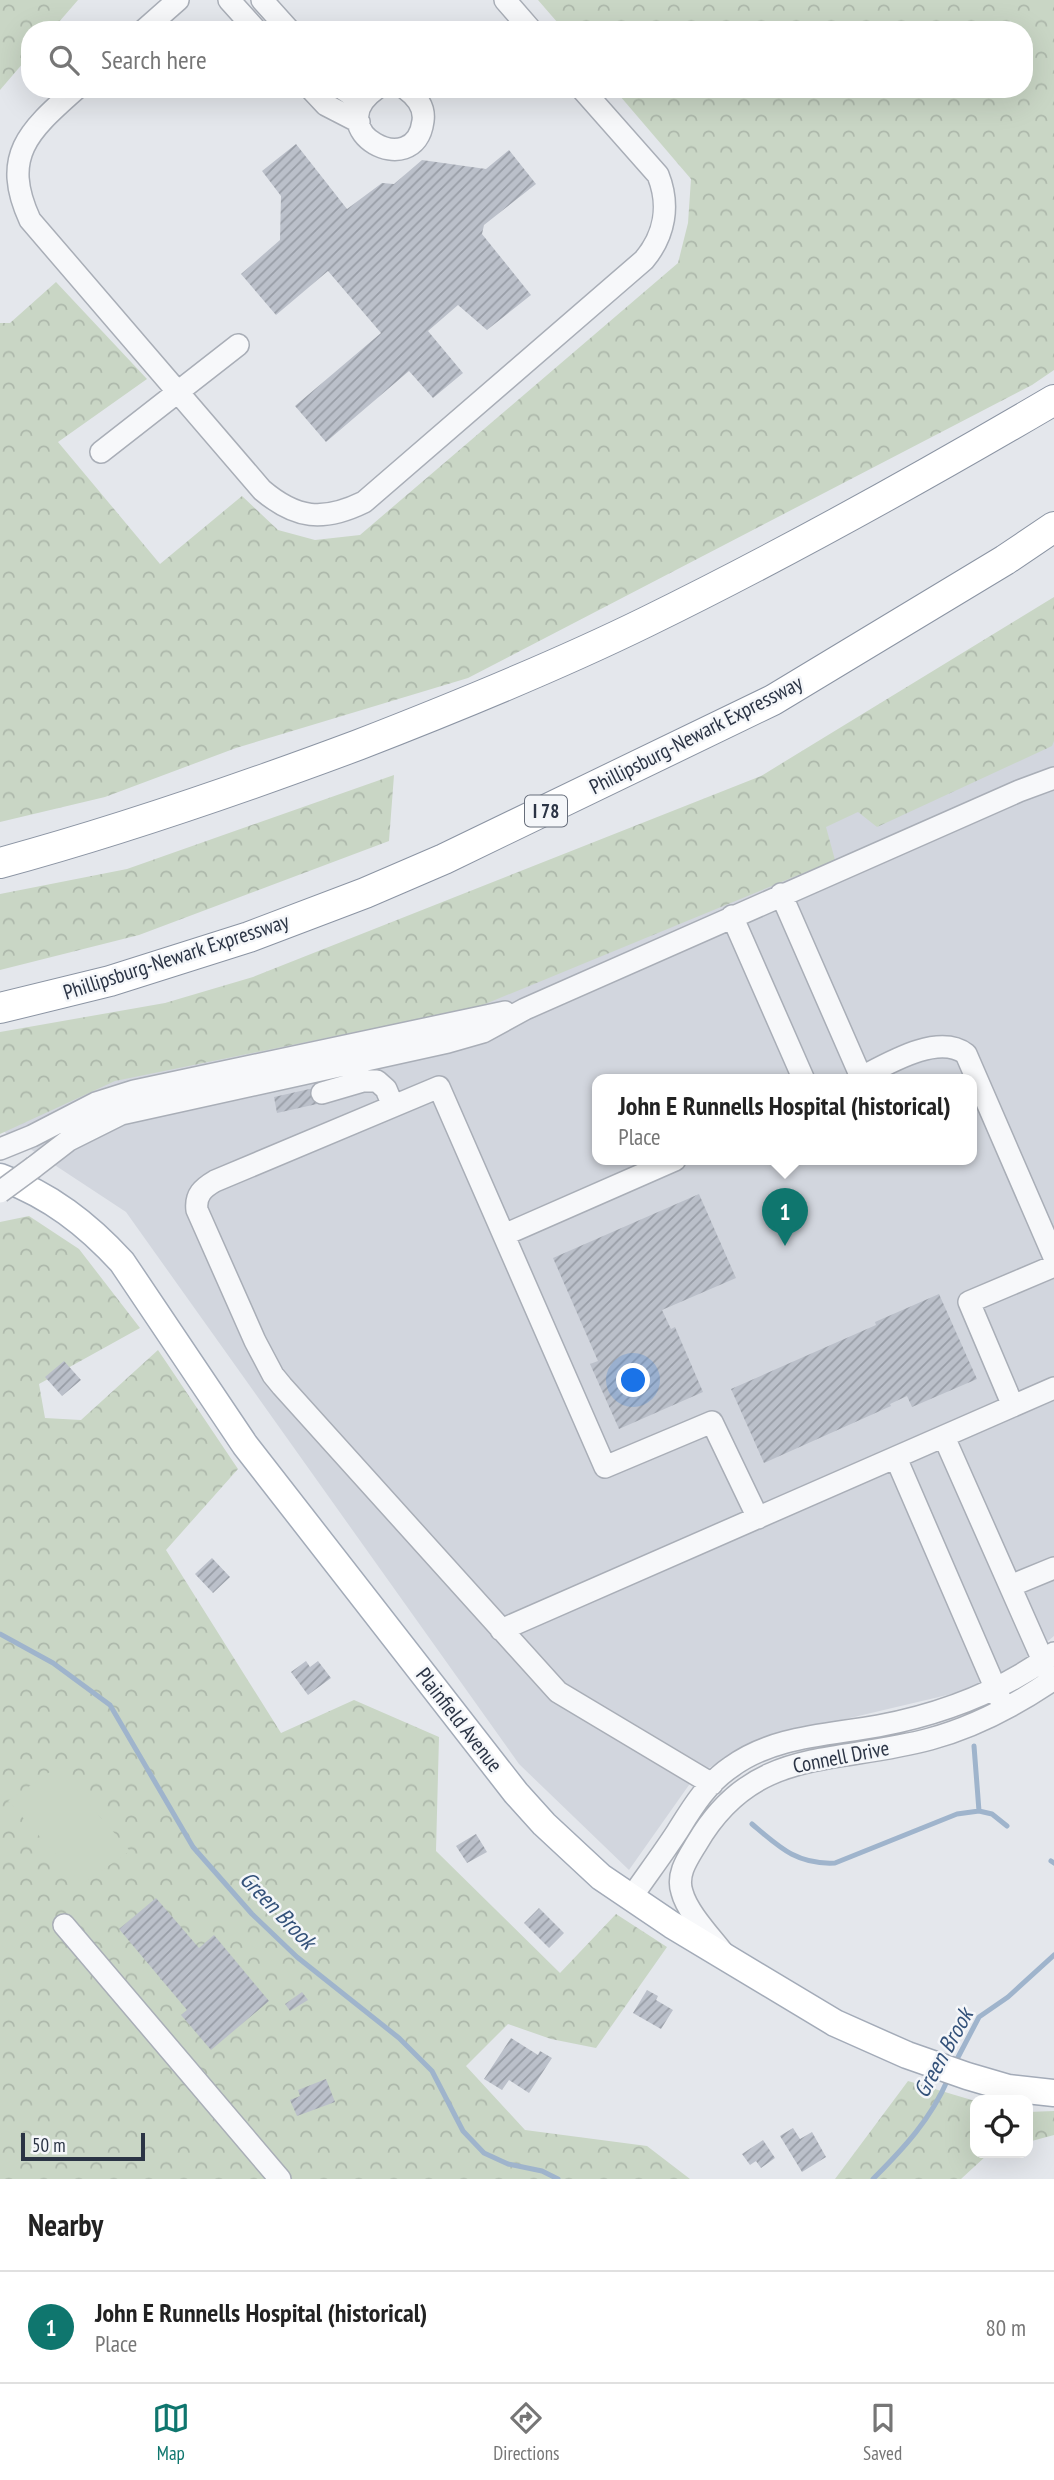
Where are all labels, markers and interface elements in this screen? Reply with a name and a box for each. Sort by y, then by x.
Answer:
search box [21,21,1033,98]
icon: search [45,41,83,79]
text: Search here [101,43,207,76]
street label: Phillipsburg-Newark Expressway [585,669,807,800]
road number: I 78 [525,796,567,826]
street label: Phillipsburg-Newark Expressway [60,907,292,1006]
popup [592,1074,977,1165]
text: John E Runnells Hospital (historical) [618,1089,951,1122]
text: Place [618,1122,661,1151]
pin: 1 [762,1188,808,1246]
your location [616,1363,650,1397]
street label: Plainfield Avenue [410,1662,509,1777]
street label: Connell Drive [790,1734,891,1779]
water label: Green Brook [234,1865,325,1957]
water label: Green Brook [906,2000,980,2102]
map controls [970,2095,1033,2158]
button: locate [970,2095,1033,2158]
scale bar [21,2130,145,2162]
text: 50 m [32,2133,66,2157]
text: Nearby [28,2205,103,2244]
text: John E Runnells Hospital (historical) [95,2296,427,2329]
text: 1 [46,2313,57,2342]
text: 80 m [985,2313,1026,2342]
text: Place [95,2329,137,2358]
tab: Map [152,2399,190,2465]
tab: Directions [493,2399,559,2465]
tab: Saved [863,2399,902,2465]

